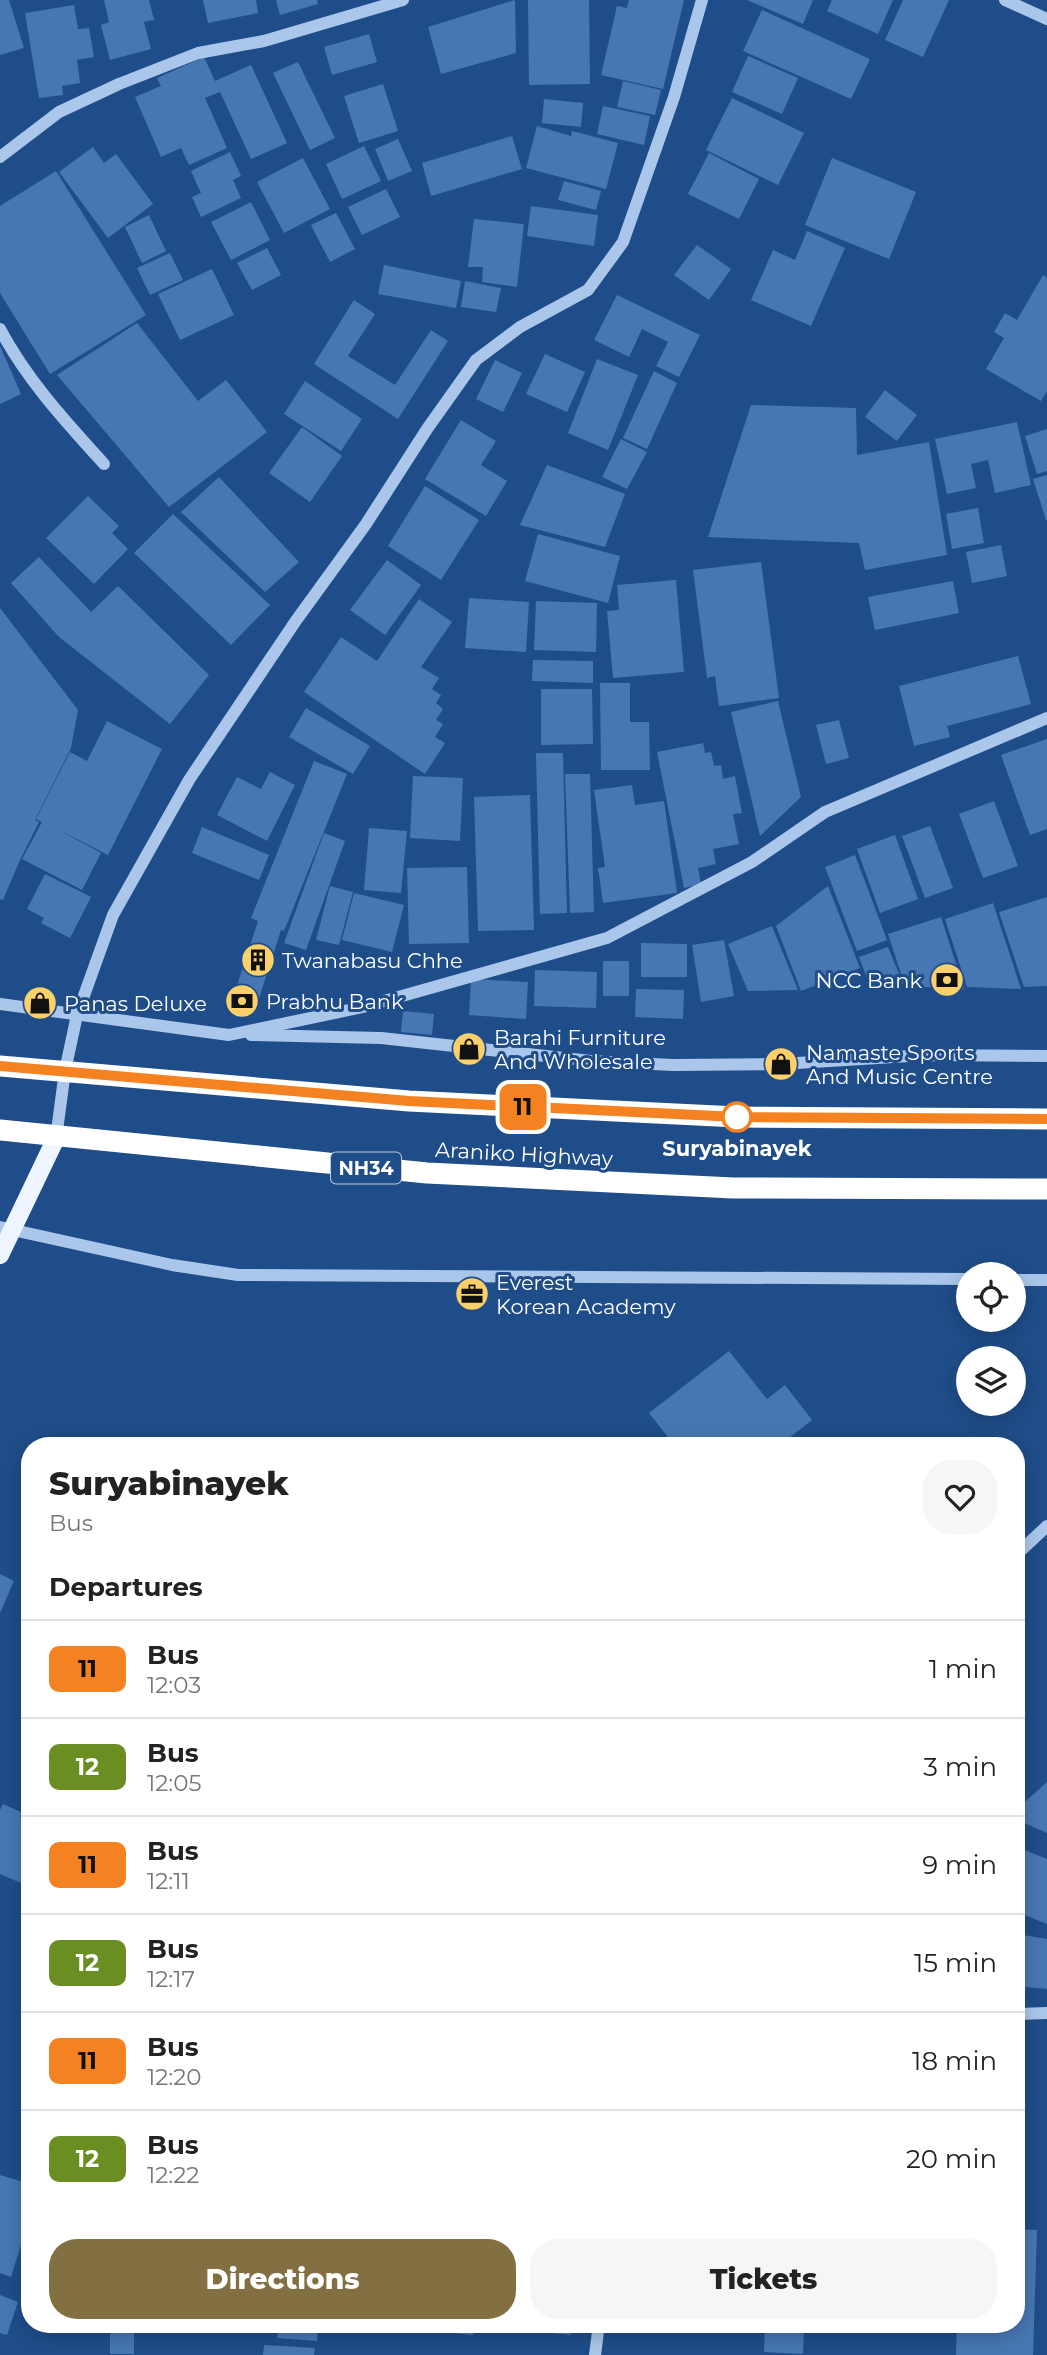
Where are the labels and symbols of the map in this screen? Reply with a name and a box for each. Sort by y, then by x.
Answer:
building icon: Twanabasu Chhe [239,941,277,979]
place label: Twanabasu Chhe [282,948,463,973]
bank icon: NCC Bank [928,961,966,999]
place label: NCC Bank [815,968,922,993]
bank icon: Prabhu Bank [223,982,261,1020]
shop icon: Panas Deluxe [21,984,59,1022]
place label: Prabhu Bank [266,989,404,1014]
place label: Panas Deluxe [64,991,207,1016]
place label: Barahi Furniture And Wholesale [494,1025,666,1074]
shop icon: Barahi Furniture And Wholesale [450,1030,488,1068]
place label: Namaste Sports And Music Centre [806,1040,993,1089]
shop icon: Namaste Sports And Music Centre [762,1045,800,1083]
line badge: 11 [491,1084,554,1130]
marker: Suryabinayek [722,1102,752,1132]
place label: Suryabinayek [662,1136,812,1161]
street label: Araniko Highway [434,1137,614,1171]
road number: NH34 [331,1152,401,1184]
place label: Everest Korean Academy [496,1270,676,1319]
office icon: Everest Korean Academy [453,1275,491,1313]

